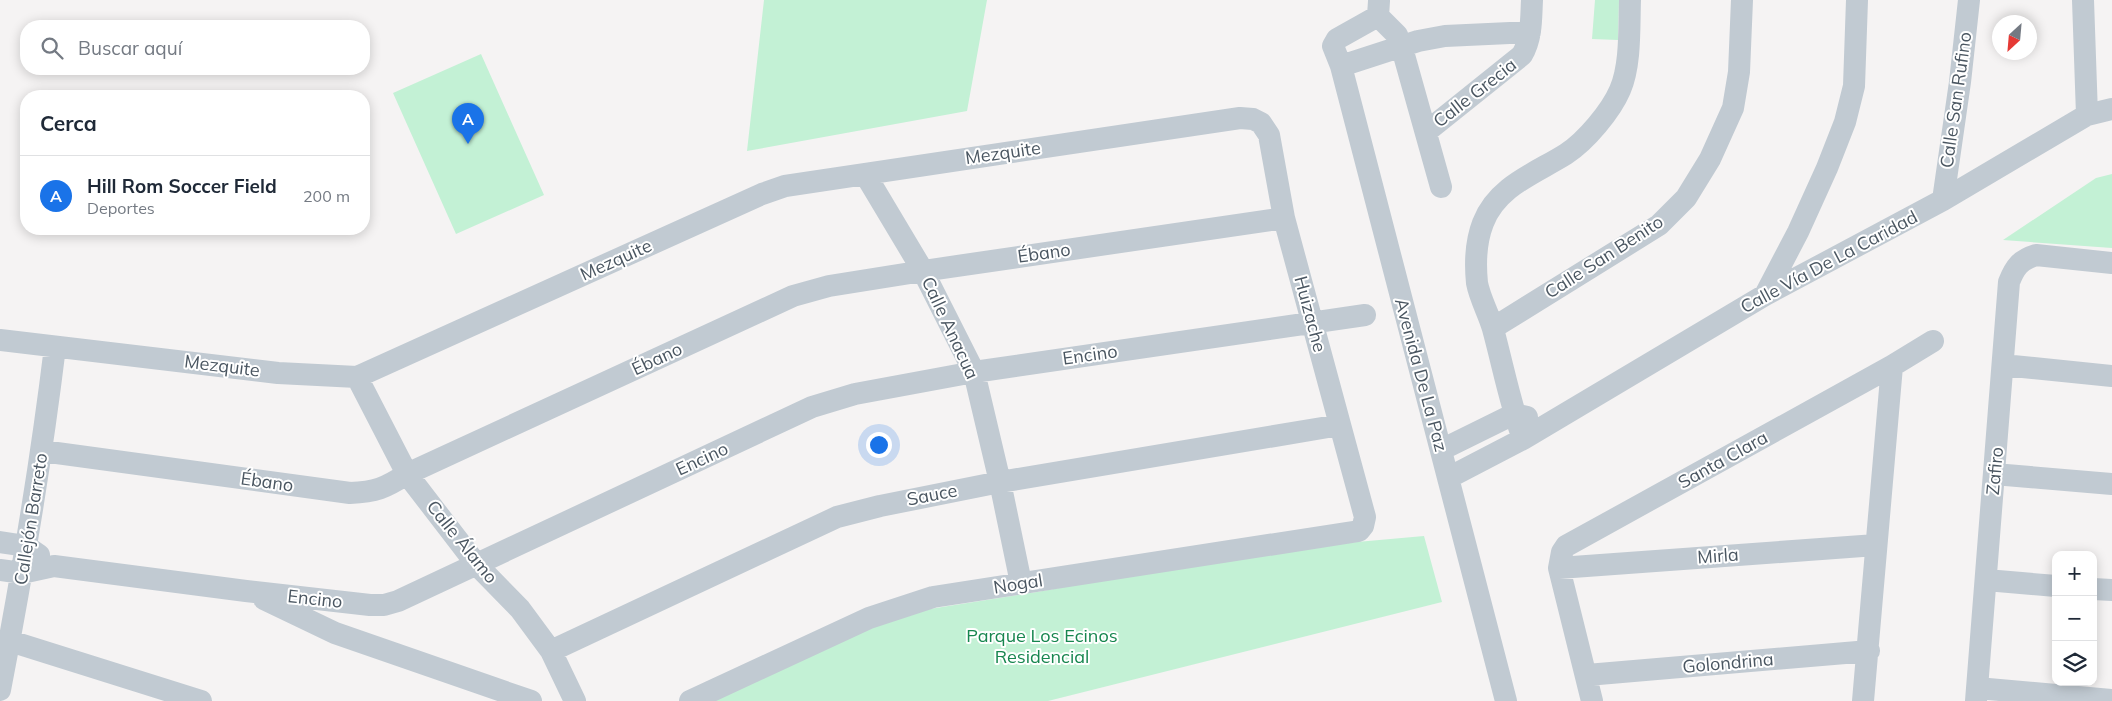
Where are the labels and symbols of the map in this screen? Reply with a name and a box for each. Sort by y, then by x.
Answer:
north arrow [1992,15,2037,60]
street label: Calle San Rufino [1935,30,1976,169]
street label: Calle Grecia [1429,53,1521,132]
pin: A [452,103,484,144]
street label: Mezquite [964,136,1042,169]
street label: Calle Vía De La Caridad [1736,205,1921,318]
street label: Calle San Benito [1540,210,1667,303]
street label: Mezquite [576,234,655,285]
street label: Ébano [1016,237,1072,268]
street label: Calle Anacua [917,273,984,383]
street label: Huizache [1289,273,1332,354]
street label: Avenida De La Paz [1390,296,1453,454]
street label: Ébano [628,337,686,380]
street label: Encino [1061,339,1119,370]
street label: Mezquite [183,349,261,382]
street label: Santa Clara [1674,426,1772,494]
your location [866,432,892,458]
street label: Encino [672,436,732,481]
street label: Zafiro [1981,446,2008,496]
street label: Callejón Barreto [9,451,52,587]
street label: Ébano [239,466,295,497]
street label: Sauce [905,478,959,511]
street label: Calle Álamo [422,495,503,588]
street label: Mirla [1697,543,1739,568]
street label: Nogal [992,568,1044,599]
street label: Encino [286,584,344,613]
park label: Parque Los Ecinos Residencial [966,624,1118,668]
street label: Golondrina [1681,647,1775,678]

